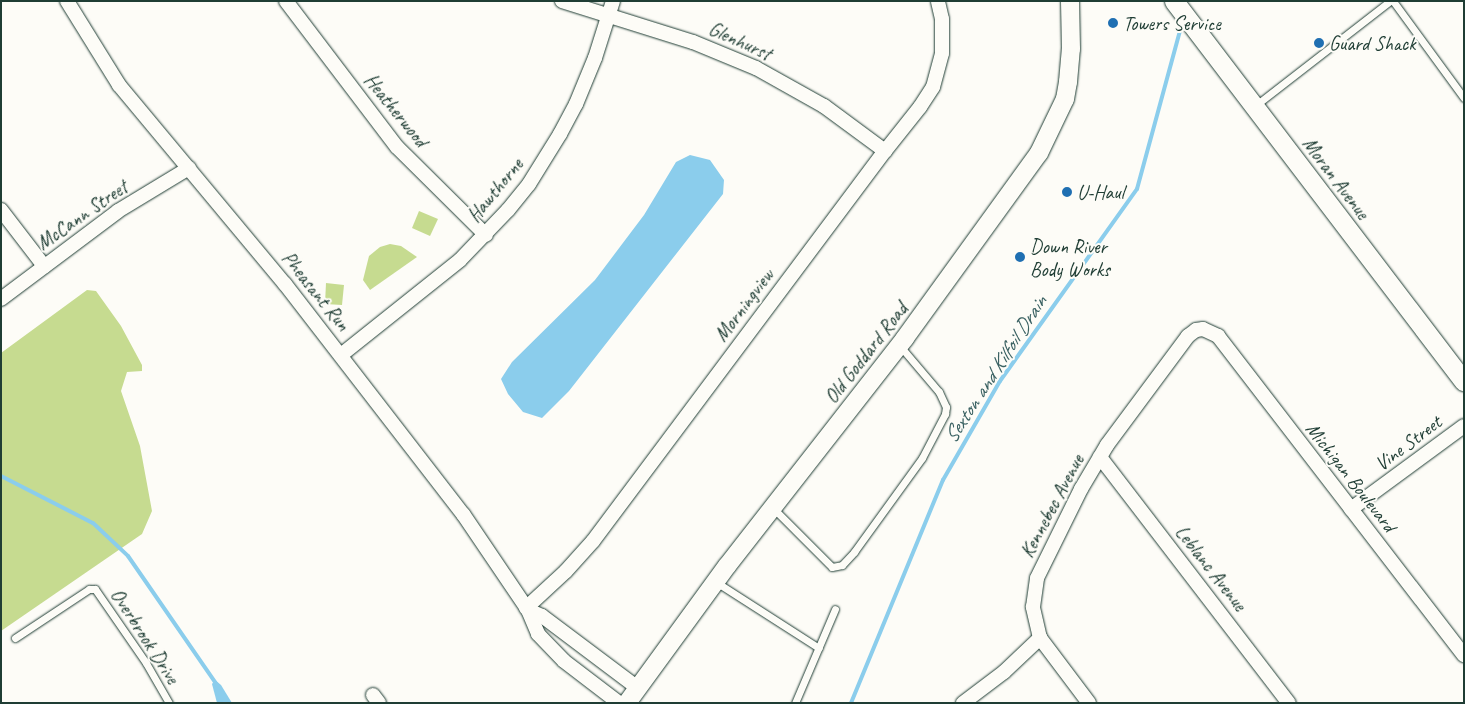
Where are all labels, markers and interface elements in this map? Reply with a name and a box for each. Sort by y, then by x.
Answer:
place label: Towers Service [1123,11,1220,35]
street label: Glenhurst [705,17,775,65]
marker: Towers Service [1107,17,1119,29]
place label: Guard Shack [1329,31,1417,55]
marker: Guard Shack [1313,37,1325,49]
street label: Heatherwood [359,68,433,152]
street label: Moran Avenue [1297,132,1375,224]
street label: Hawthorne [462,153,528,227]
street label: McCann Street [32,175,132,255]
place label: U-Haul [1077,180,1124,204]
marker: U-Haul [1061,186,1073,198]
place label: Down River Body Works [1030,234,1110,281]
street label: Pheasant Run [277,246,355,336]
marker: Down River Body Works [1014,251,1026,263]
street label: Morningview [709,264,779,346]
water label: Sexton and Kilfoil Drain [938,290,1052,448]
street label: Old Goddard Road [820,298,912,408]
street label: Vine Street [1370,410,1446,476]
street label: Michigan Boulevard [1301,417,1401,537]
street label: Kennebec Avenue [1015,450,1089,562]
street label: Leblanc Avenue [1170,520,1252,616]
street label: Overbrook Drive [105,584,185,688]

